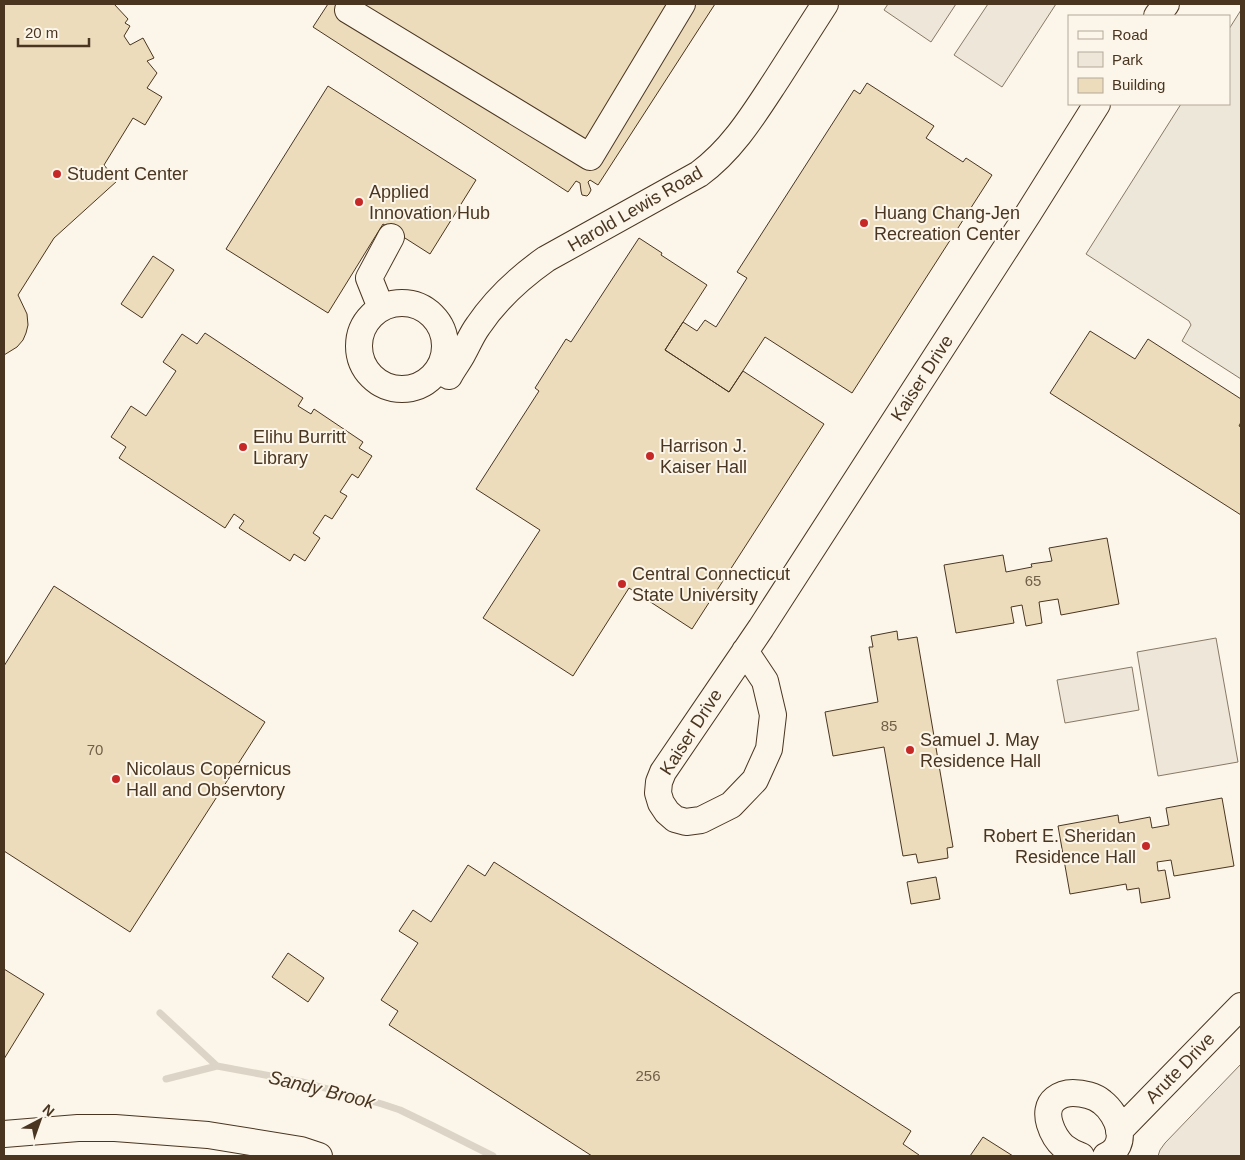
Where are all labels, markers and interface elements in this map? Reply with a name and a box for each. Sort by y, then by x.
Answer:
scale bar [18,15,89,47]
legend [1068,15,1230,105]
text: 20 m [25,24,58,41]
text: Road [1112,26,1148,43]
text: Park [1112,51,1143,68]
text: Building [1112,76,1165,93]
street label: Harold Lewis Road [564,162,706,256]
place label: Student Center [67,164,188,184]
marker: Student Center [51,168,63,180]
place label: Applied Innovation Hub [369,182,490,223]
marker: Applied Innovation Hub [353,196,365,208]
place label: Huang Chang-Jen Recreation Center [874,203,1020,244]
marker: Huang Chang-Jen Recreation Center [858,217,870,229]
street label: Kaiser Drive [887,331,957,425]
place label: Elihu Burritt Library [253,427,346,468]
place label: Harrison J. Kaiser Hall [660,436,747,477]
marker: Elihu Burritt Library [237,441,249,453]
marker: Harrison J. Kaiser Hall [644,450,656,462]
place label: Central Connecticut State University [632,564,790,605]
house number: 65 [1025,572,1041,589]
marker: Central Connecticut State University [616,578,628,590]
street label: Kaiser Drive [656,685,726,779]
house number: 85 [881,717,897,734]
place label: Samuel J. May Residence Hall [920,730,1041,771]
house number: 70 [87,741,103,758]
marker: Samuel J. May Residence Hall [904,744,916,756]
place label: Nicolaus Copernicus Hall and Observtory [126,759,291,800]
marker: Nicolaus Copernicus Hall and Observtory [110,773,122,785]
place label: Robert E. Sheridan Residence Hall [983,826,1136,867]
marker: Robert E. Sheridan Residence Hall [1140,840,1152,852]
street label: Arute Drive [1142,1029,1218,1107]
water label: Sandy Brook [267,1066,379,1113]
house number: 256 [635,1067,661,1084]
north arrow [15,1095,65,1145]
text: N [39,1101,58,1120]

